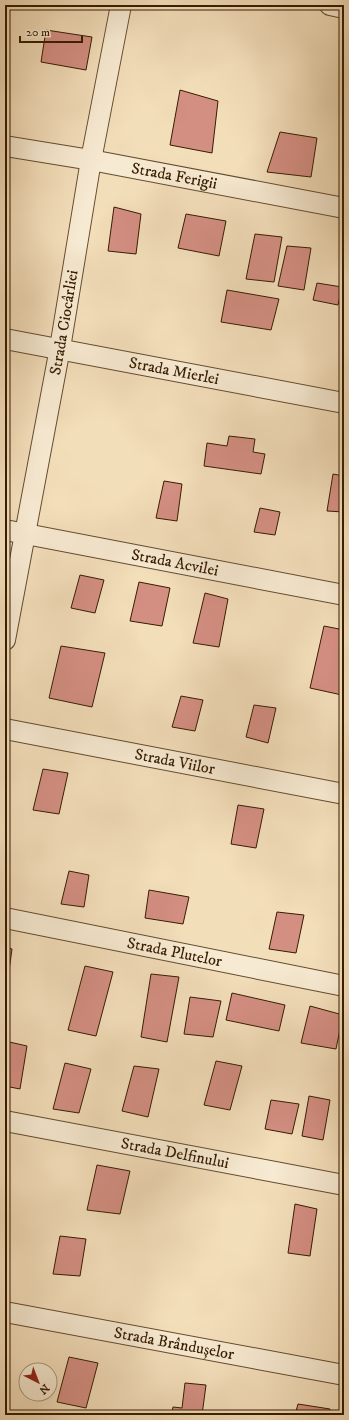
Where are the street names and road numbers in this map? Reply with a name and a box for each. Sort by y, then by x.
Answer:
street label: Strada Ferigii [130,158,219,194]
street label: Strada Ciocârliei [45,268,83,377]
street label: Strada Mierlei [127,353,221,389]
street label: Strada Acvilei [130,544,220,581]
street label: Strada Viilor [133,744,217,779]
street label: Strada Plutelor [125,933,224,971]
street label: Strada Delfinului [119,1133,231,1173]
street label: Strada Brândușelor [112,1322,236,1364]

